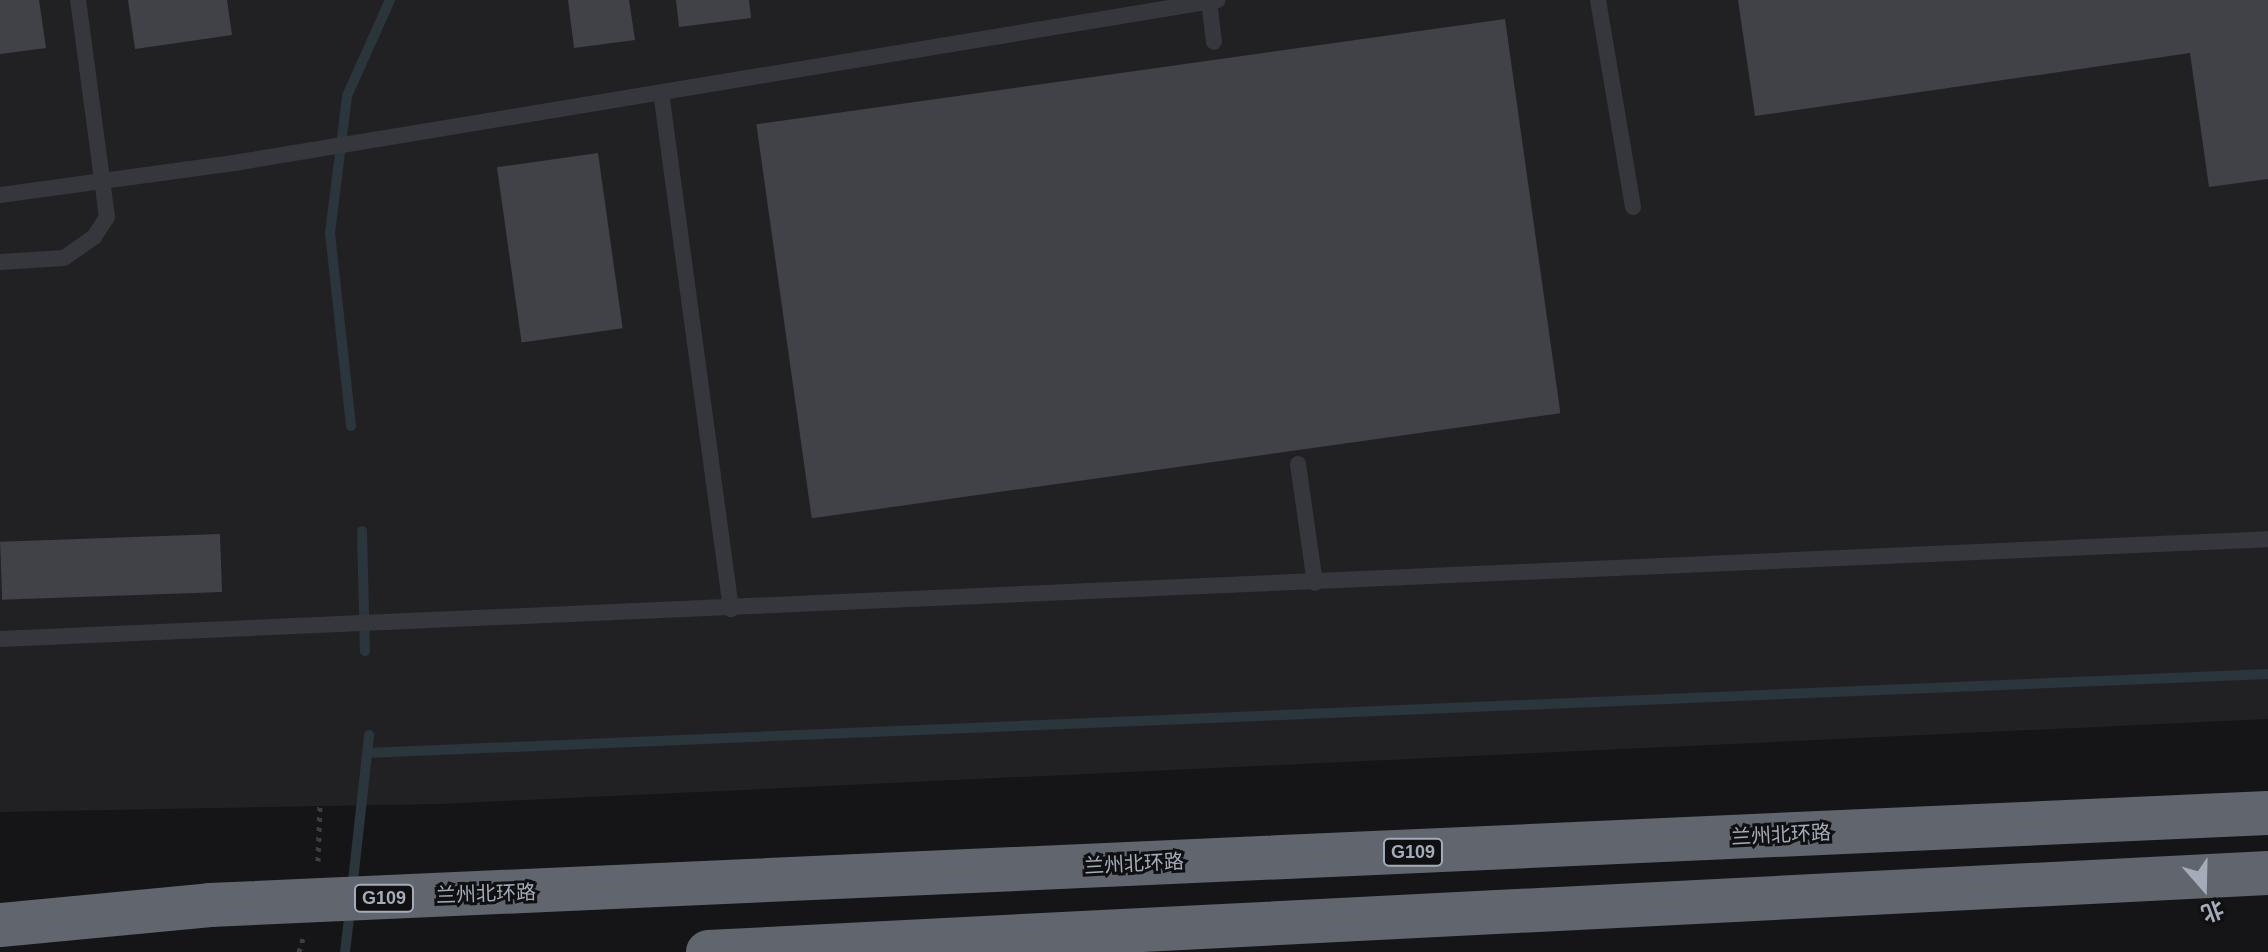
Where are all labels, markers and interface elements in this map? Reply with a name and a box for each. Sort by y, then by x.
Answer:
street label: 兰州北环路 [1730,820,1832,850]
road number: G109 [1381,838,1445,866]
north arrow [2164,848,2244,928]
street label: 兰州北环路 [1083,849,1185,879]
street label: 兰州北环路 [436,880,536,908]
road number: G109 [352,884,416,912]
text: 北 [2198,896,2227,927]

